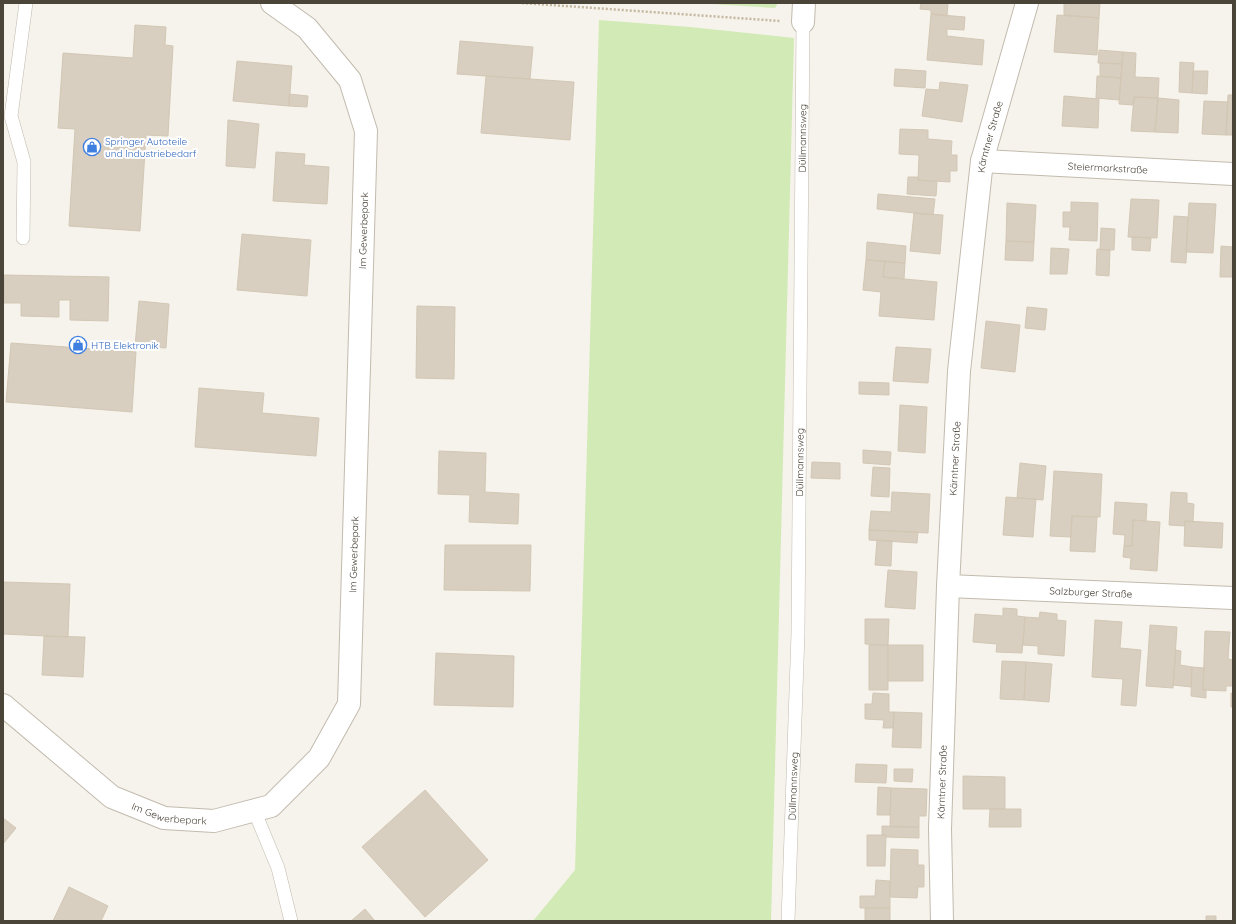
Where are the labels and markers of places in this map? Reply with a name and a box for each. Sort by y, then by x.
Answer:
place label: Springer Autoteile und Industriebedarf [105,135,197,160]
shop icon: Springer Autoteile und Industriebedarf [82,137,102,157]
shop icon: HTB Elektronik [68,335,88,355]
place label: HTB Elektronik [91,339,159,352]

